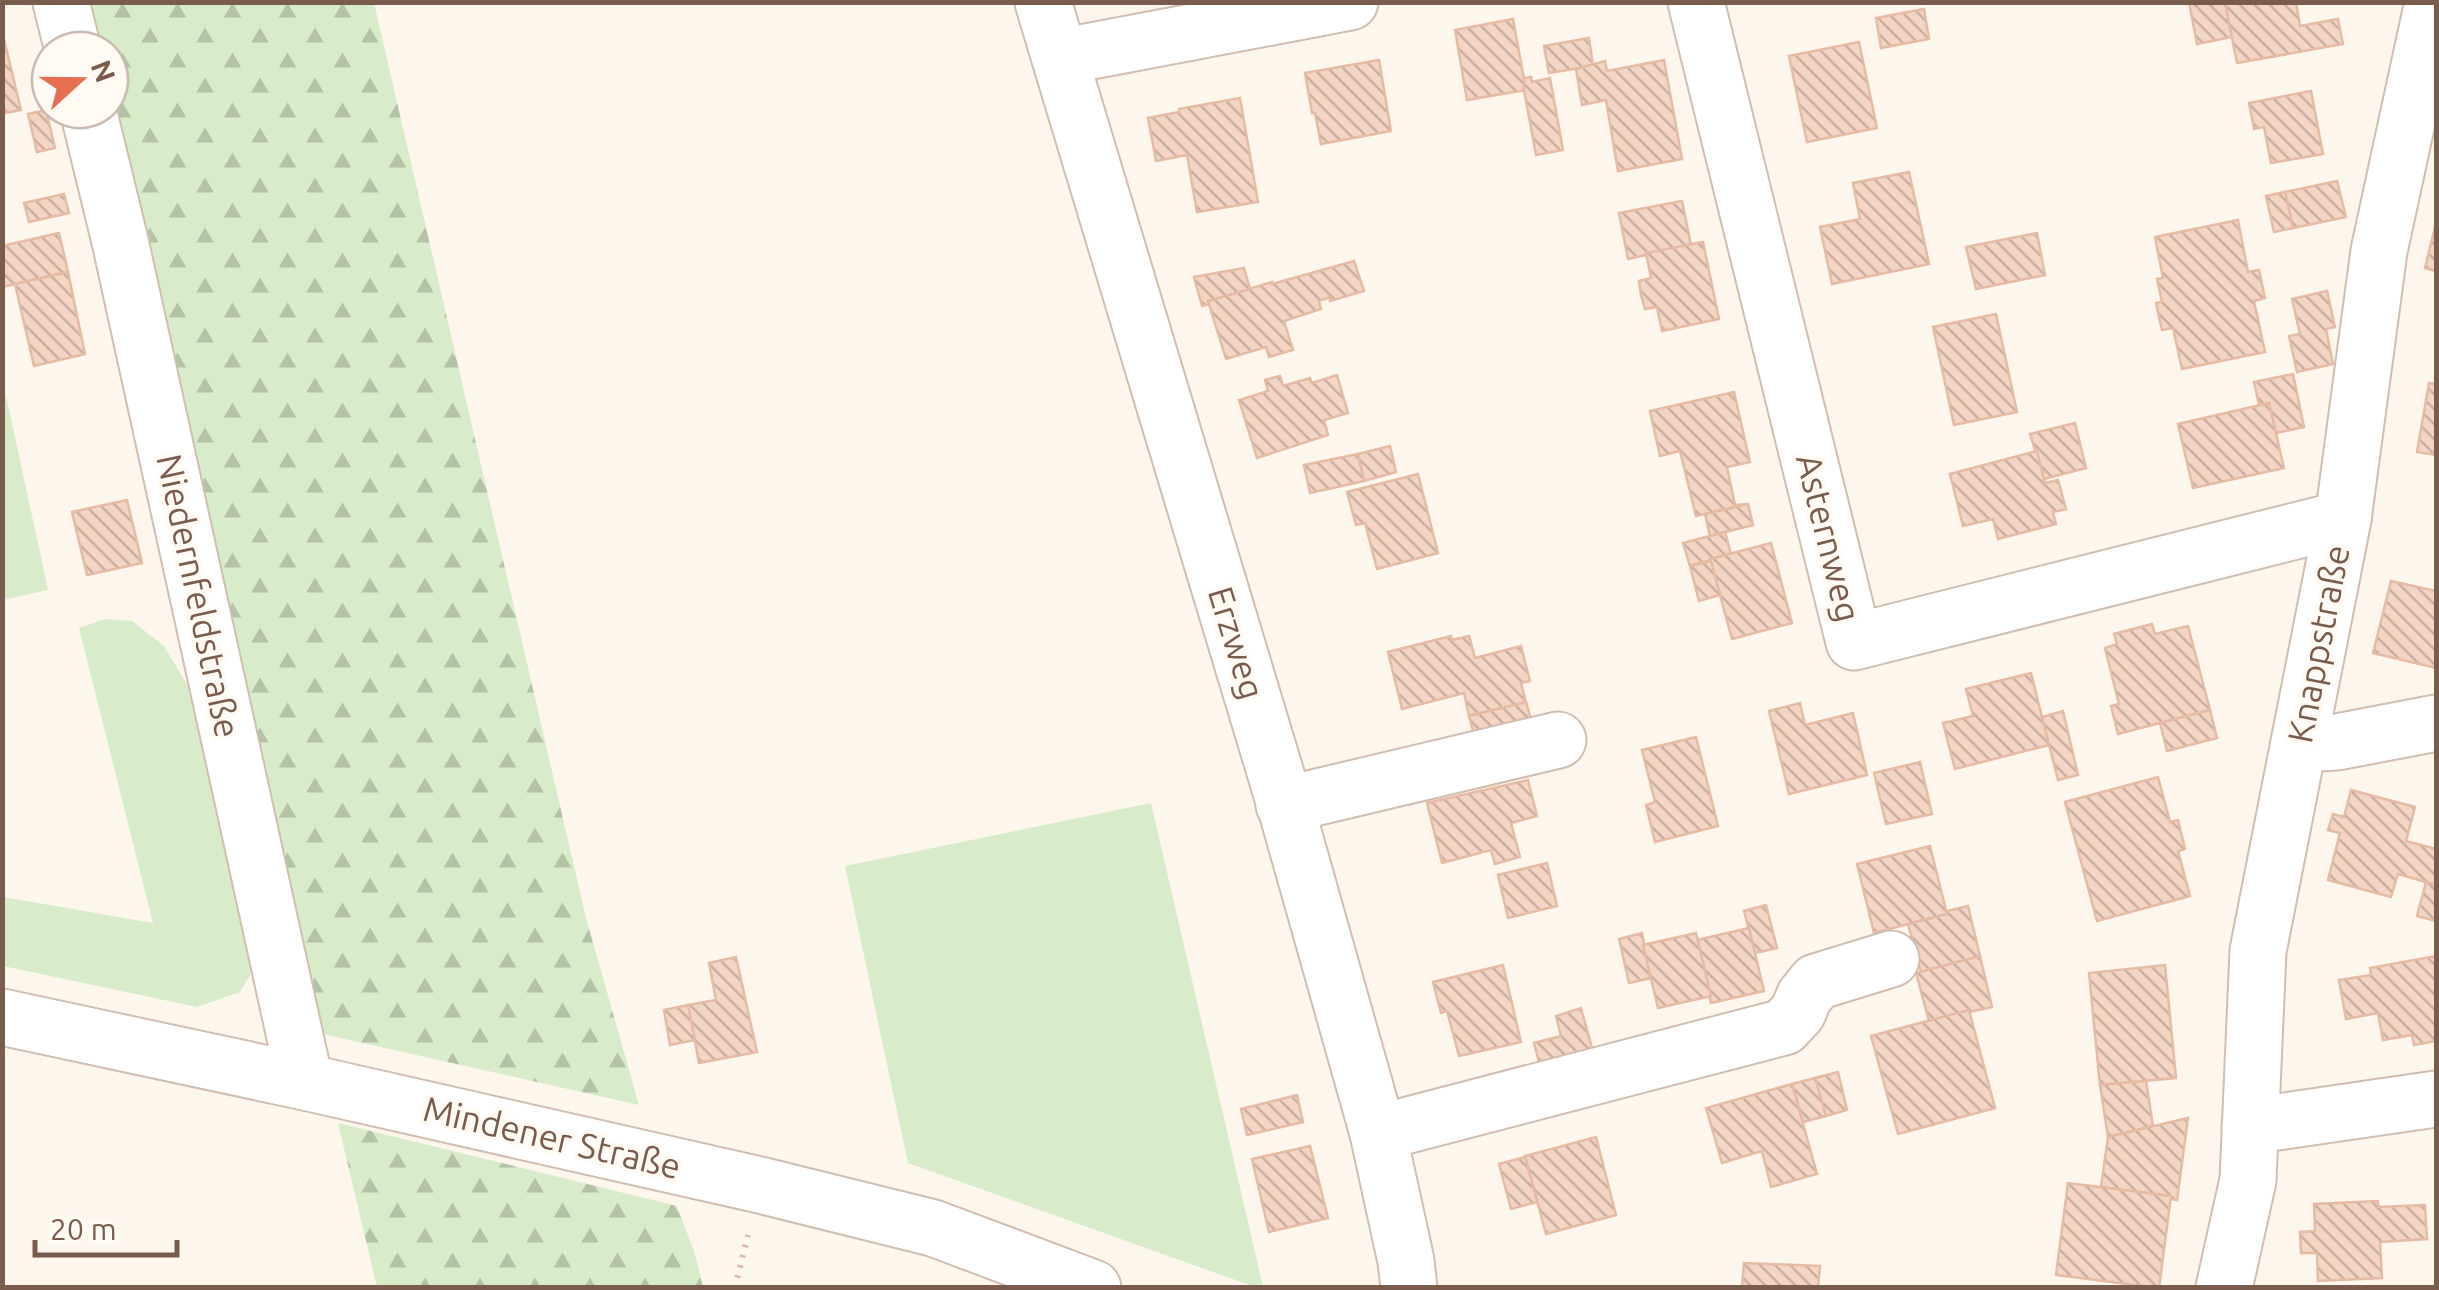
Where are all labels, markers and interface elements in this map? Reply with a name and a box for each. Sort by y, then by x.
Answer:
north arrow [30,30,130,130]
text: N [86,56,122,86]
street label: Niedernfeldstraße [149,450,249,741]
street label: Asternweg [1789,450,1869,626]
street label: Knappstraße [2279,541,2357,746]
street label: Erzweg [1201,582,1273,704]
street label: Mindener Straße [420,1088,685,1186]
scale bar [35,1195,178,1257]
text: 20 m [50,1212,117,1246]

